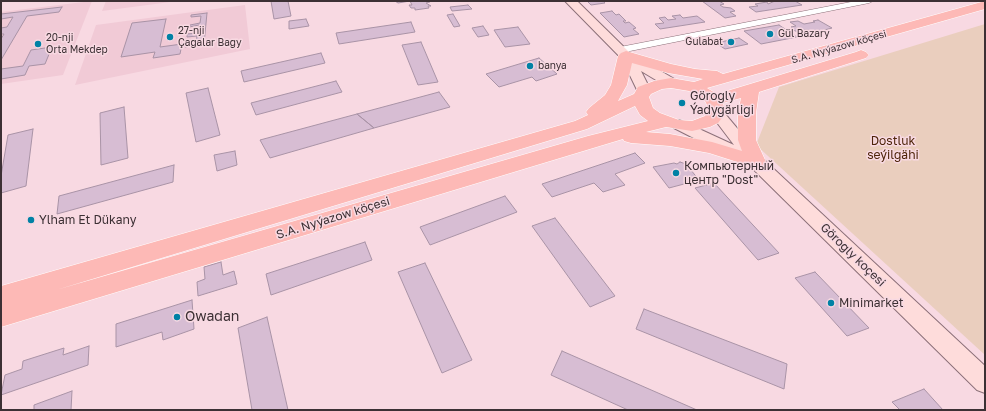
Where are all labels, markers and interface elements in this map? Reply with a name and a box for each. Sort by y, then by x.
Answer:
place label: 27-nji Çagalar Bagy [178,25,242,48]
place label: Gül Bazary [778,28,830,40]
street label: S.A. Nyýazow köçesi [790,28,888,66]
marker: Gül Bazary [765,29,775,39]
place label: 20-nji Orta Mekdep [46,32,108,56]
marker: 27-nji Çagalar Bagy [165,32,175,42]
place label: Gulabat [685,36,723,48]
marker: Gulabat [726,37,736,47]
marker: 20-nji Orta Mekdep [33,39,43,49]
place label: banya [538,60,567,72]
marker: banya [525,61,535,71]
place label: Görogly Ýadygärligi [690,89,754,117]
marker: Görogly Ýadygärligi [677,98,687,108]
park label: Dostluk seýilgähi [867,134,919,162]
place label: Компьютерный центр "Dost" [684,159,774,187]
marker: Компьютерный центр "Dost" [671,168,681,178]
street label: S.A. Nyýazow köçesi [274,194,392,242]
place label: Ylham Et Dükany [39,213,136,227]
marker: Ylham Et Dükany [26,215,36,225]
street label: Görogly koçesi [817,220,889,290]
place label: Minimarket [839,296,904,310]
marker: Minimarket [826,298,836,308]
place label: Owadan [185,309,239,325]
marker: Owadan [172,312,182,322]

